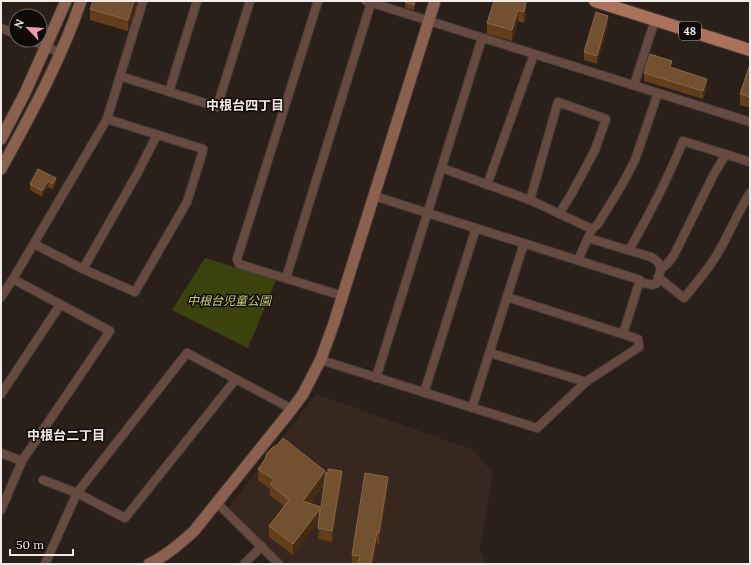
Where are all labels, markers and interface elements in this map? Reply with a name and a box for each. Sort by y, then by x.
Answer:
north arrow [8,8,48,48]
text: N [11,17,27,31]
road number: 48 [679,22,701,40]
district label: 中根台四丁目 [206,97,284,114]
park label: 中根台児童公園 [187,293,273,308]
district label: 中根台二丁目 [27,427,105,444]
scale bar [10,531,73,557]
text: 50 m [16,537,44,552]

